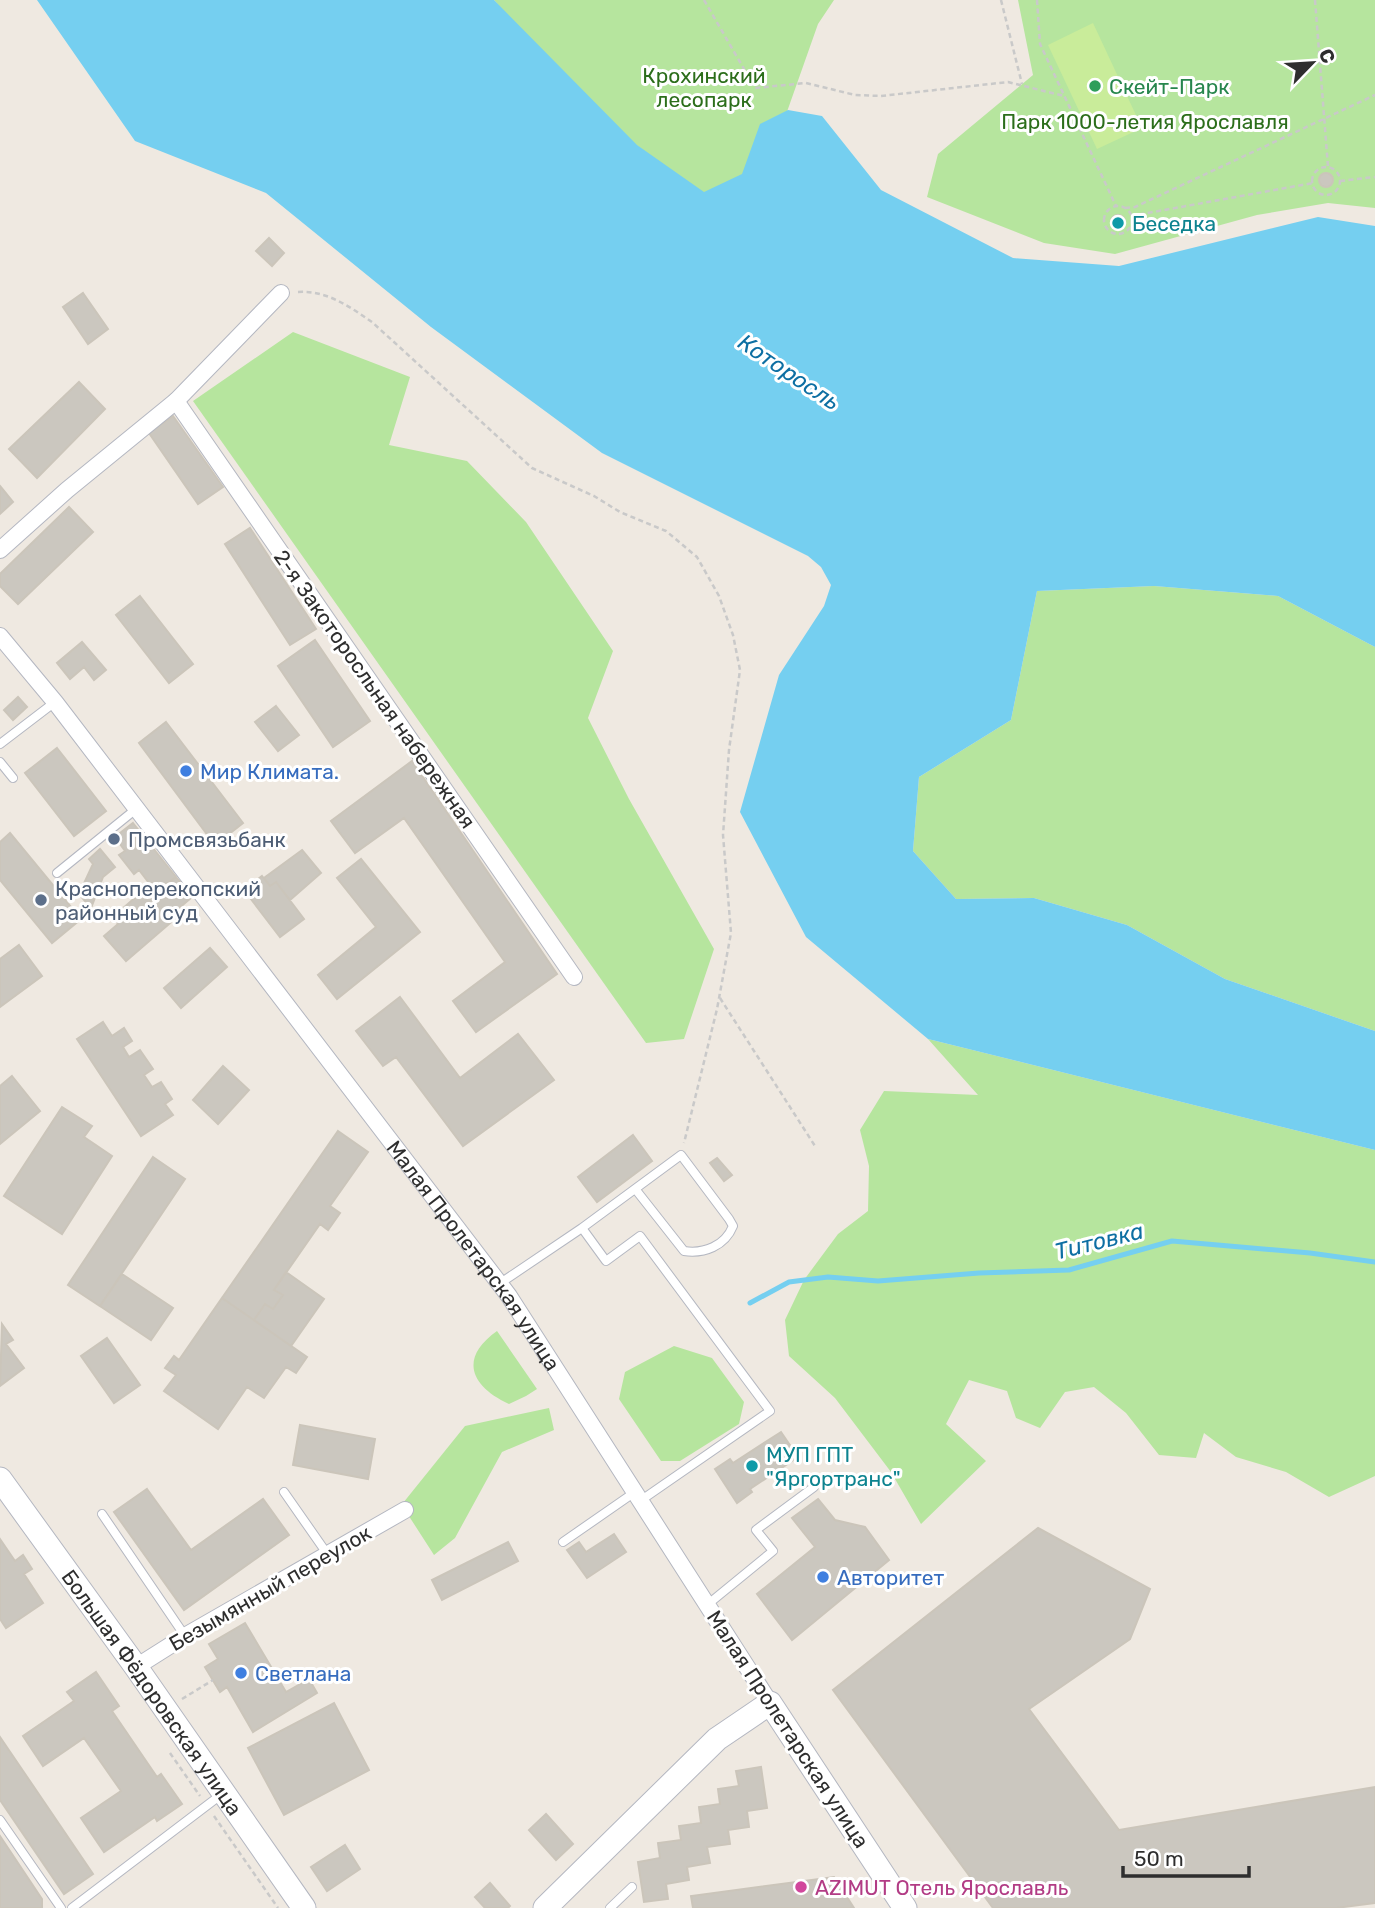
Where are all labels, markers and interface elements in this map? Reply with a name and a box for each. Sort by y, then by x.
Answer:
north arrow [1277,28,1347,98]
text: С [1314,45,1340,67]
park label: Крохинский лесопарк [642,63,766,112]
place label: Скейт-Парк [1109,74,1229,99]
marker: Скейт-Парк [1087,78,1103,94]
park label: Парк 1000-летия Ярославля [1001,109,1289,134]
place label: Беседка [1132,211,1216,236]
marker: Беседка [1110,215,1126,231]
water label: Которосль [733,328,845,416]
street label: 2-я Закоторосльная набережная [269,545,481,833]
place label: Мир Климата. [200,759,339,784]
marker: Мир Климата. [178,763,194,779]
place label: Промсвязьбанк [128,827,286,852]
marker: Промсвязьбанк [106,831,122,847]
place label: Красноперекопский районный суд [55,876,261,925]
marker: Красноперекопский районный суд [33,892,49,908]
street label: Малая Пролетарская улица [382,1135,566,1375]
water label: Титовка [1052,1216,1146,1266]
place label: МУП ГПТ "Яргортранс" [766,1442,901,1491]
marker: МУП ГПТ "Яргортранс" [744,1458,760,1474]
street label: Безымянный переулок [164,1520,376,1656]
street label: Большая Фёдоровская улица [57,1564,248,1820]
place label: Авторитет [837,1565,944,1590]
marker: Авторитет [815,1569,831,1585]
street label: Малая Пролетарская улица [702,1606,874,1852]
place label: Светлана [255,1661,351,1686]
marker: Светлана [233,1665,249,1681]
scale bar [1123,1834,1249,1878]
text: 50 m [1134,1846,1184,1871]
place label: AZIMUT Отель Ярославль [815,1875,1068,1900]
marker: AZIMUT Отель Ярославль [793,1879,809,1895]

